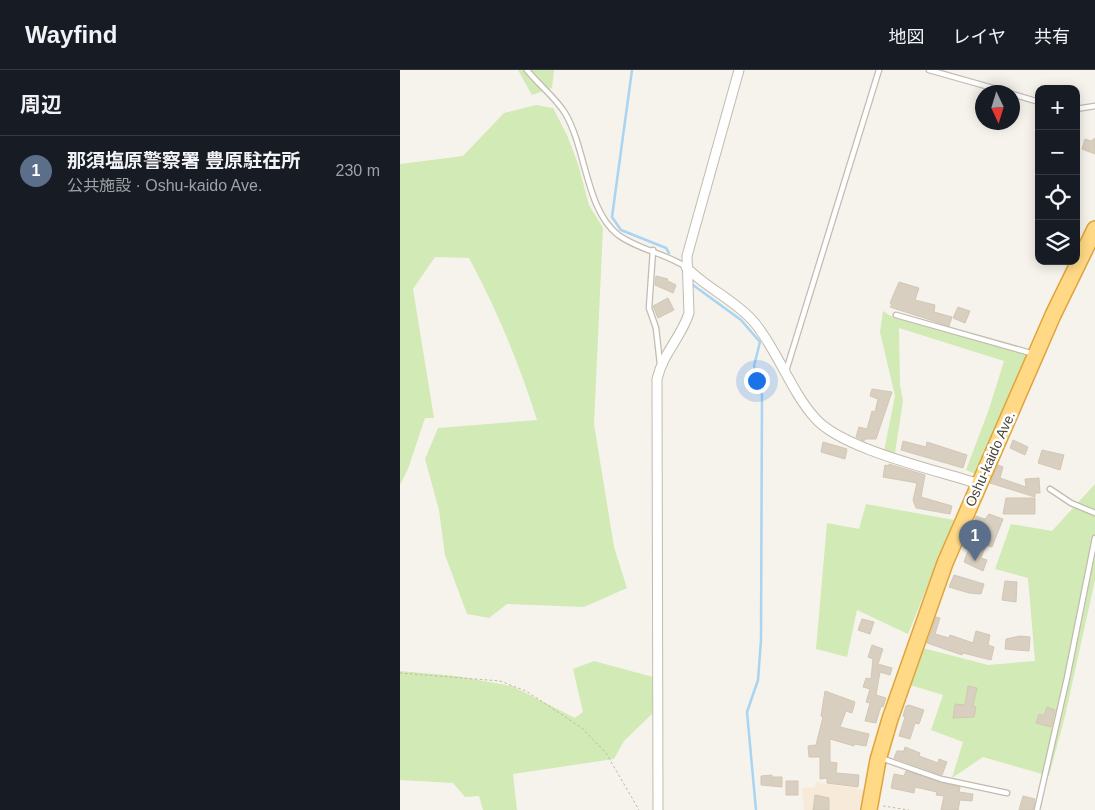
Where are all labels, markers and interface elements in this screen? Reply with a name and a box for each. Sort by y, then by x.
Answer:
text: Wayfind [25,21,117,48]
text: 地図 [889,27,925,47]
text: レイヤ [953,27,1006,47]
text: 共有 [1034,27,1070,47]
north arrow [975,85,1020,130]
map controls [1035,85,1080,265]
button: + [1035,85,1080,130]
text: 周辺 [20,93,62,116]
button: − [1035,130,1080,175]
text: 那須塩原警察署 豊原駐在所 [67,150,300,171]
text: 1 [32,162,40,179]
text: 230 m [336,162,380,179]
button: locate [1035,175,1080,220]
text: 公共施設 · Oshu-kaido Ave. [67,177,262,194]
button: layers [1035,220,1080,265]
your location [744,368,770,394]
street label: Oshu-kaido Ave. [962,409,1018,509]
pin: 1 [959,520,991,561]

